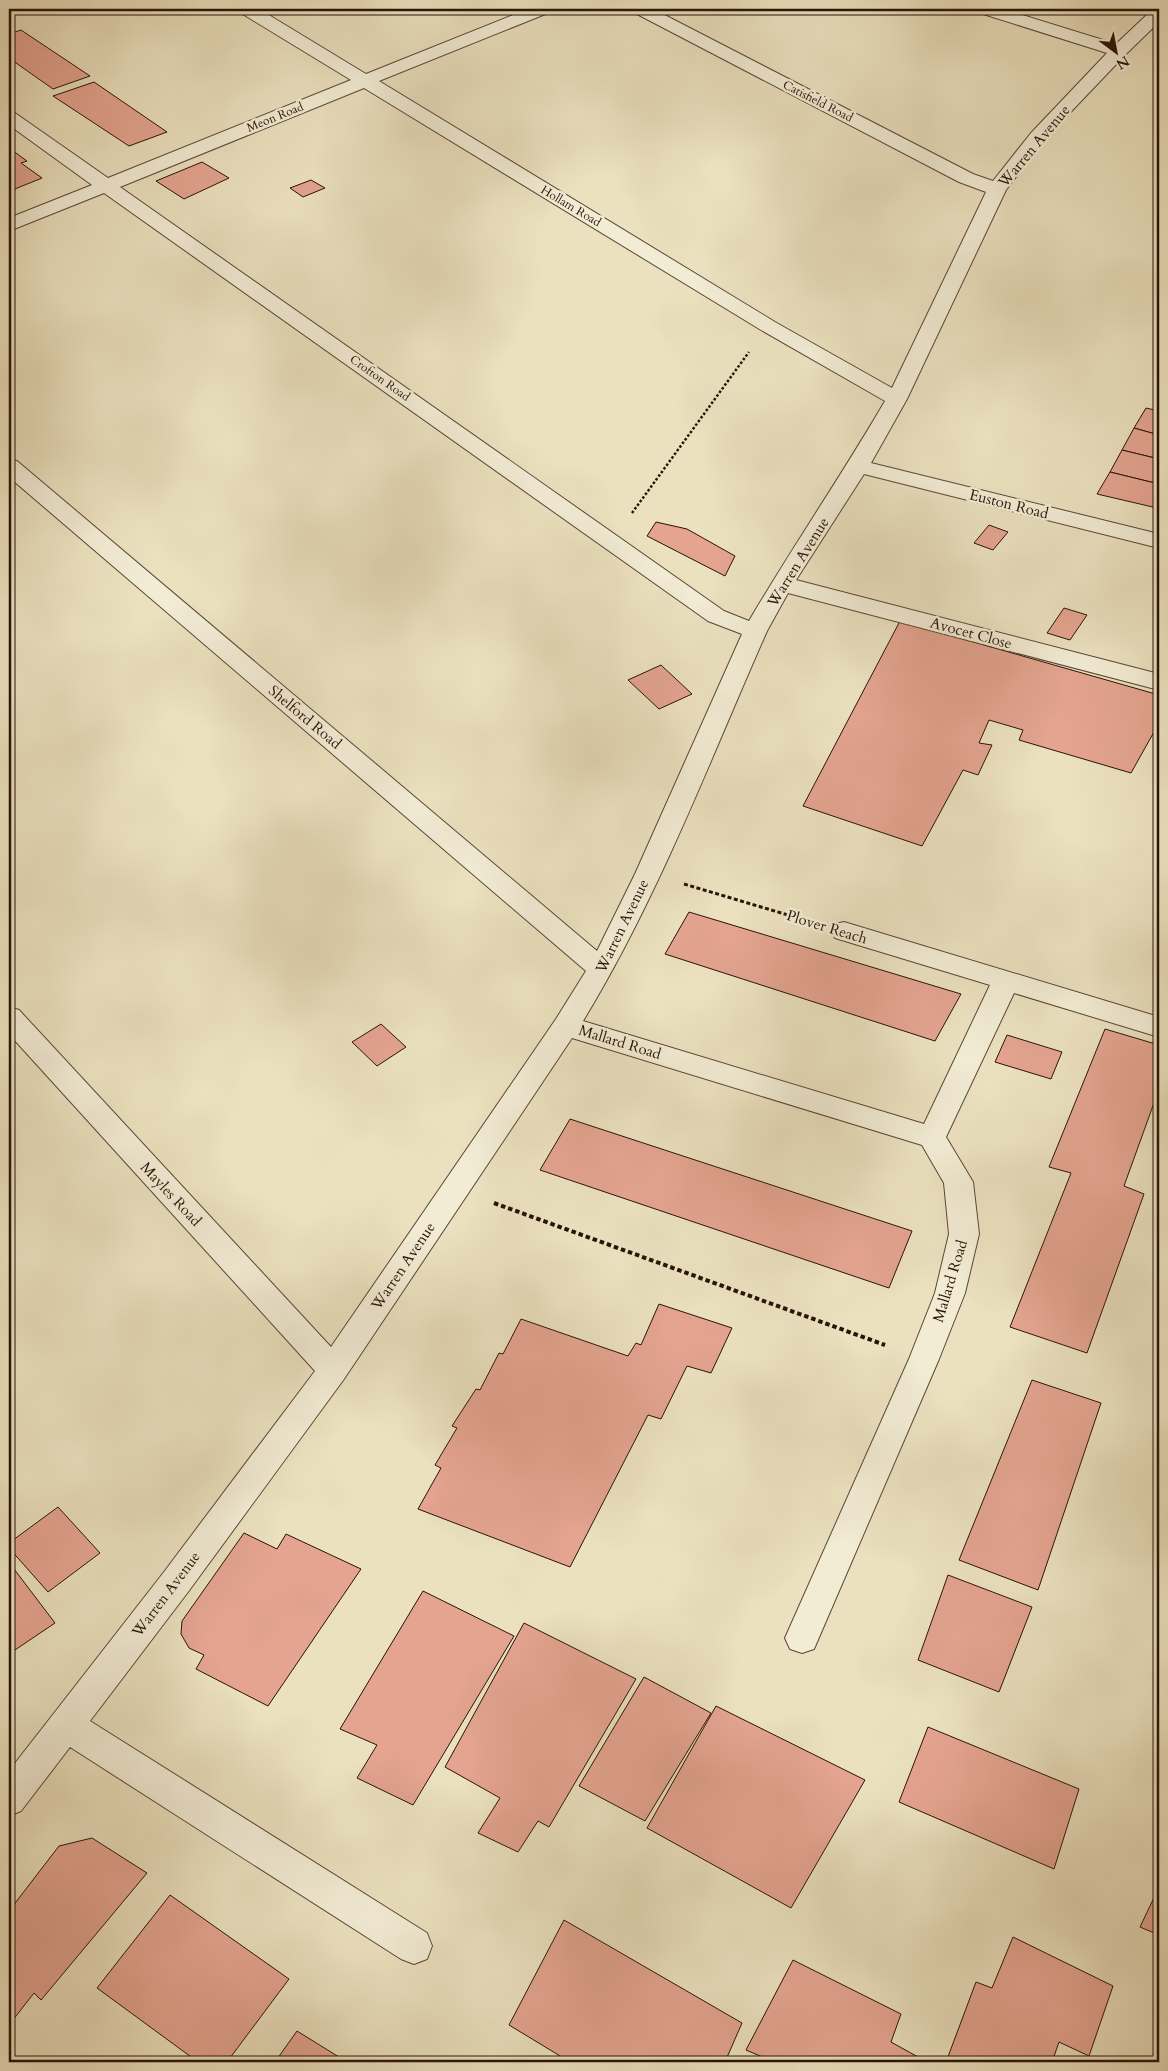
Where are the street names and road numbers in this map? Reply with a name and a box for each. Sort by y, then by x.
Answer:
street label: Catisfield Road [780,76,856,126]
street label: Meon Road [244,98,306,136]
street label: Warren Avenue [993,100,1075,192]
street label: Hollam Road [538,182,605,231]
street label: Crofton Road [347,351,414,405]
street label: Euston Road [967,485,1051,523]
street label: Warren Avenue [762,513,834,611]
street label: Avocet Close [928,612,1014,654]
street label: Shelford Road [264,681,346,753]
street label: Warren Avenue [590,876,653,977]
street label: Plover Reach [784,905,871,949]
street label: Mallard Road [576,1020,664,1064]
street label: Mayles Road [136,1157,206,1231]
street label: Warren Avenue [366,1218,440,1315]
street label: Mallard Road [928,1237,972,1325]
street label: Warren Avenue [127,1547,205,1642]

